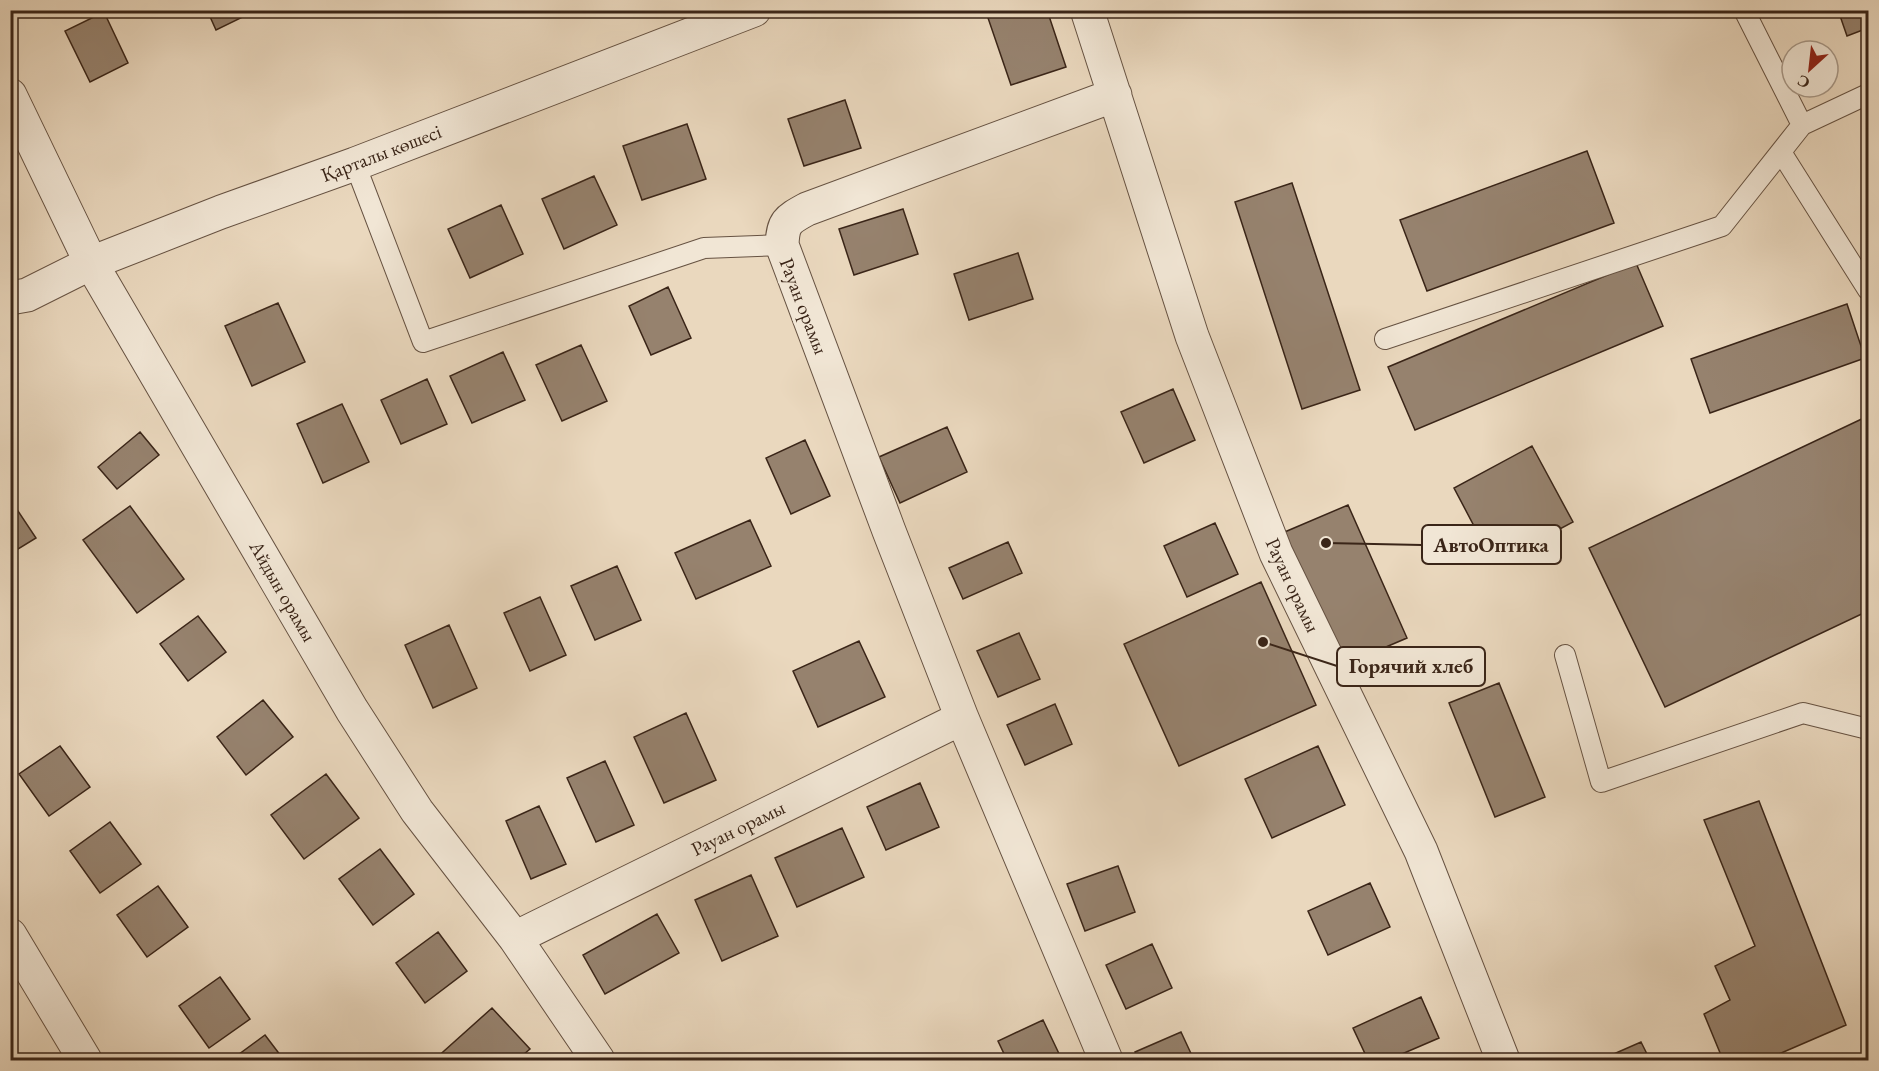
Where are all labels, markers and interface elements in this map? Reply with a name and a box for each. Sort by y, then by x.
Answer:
north arrow [1780,39,1840,99]
text: С [1794,70,1813,94]
street label: Қарталы көшесі [317,118,445,188]
street label: Рауан орамы [774,254,834,358]
callout: АвтоОптика [1422,525,1561,564]
text: АвтоОптика [1432,531,1549,558]
street label: Рауан орамы [1260,534,1326,636]
street label: Айдын орамы [243,535,322,646]
callout: Горячий хлеб [1337,647,1485,686]
text: Горячий хлеб [1349,652,1473,679]
street label: Рауан орамы [687,794,789,862]

